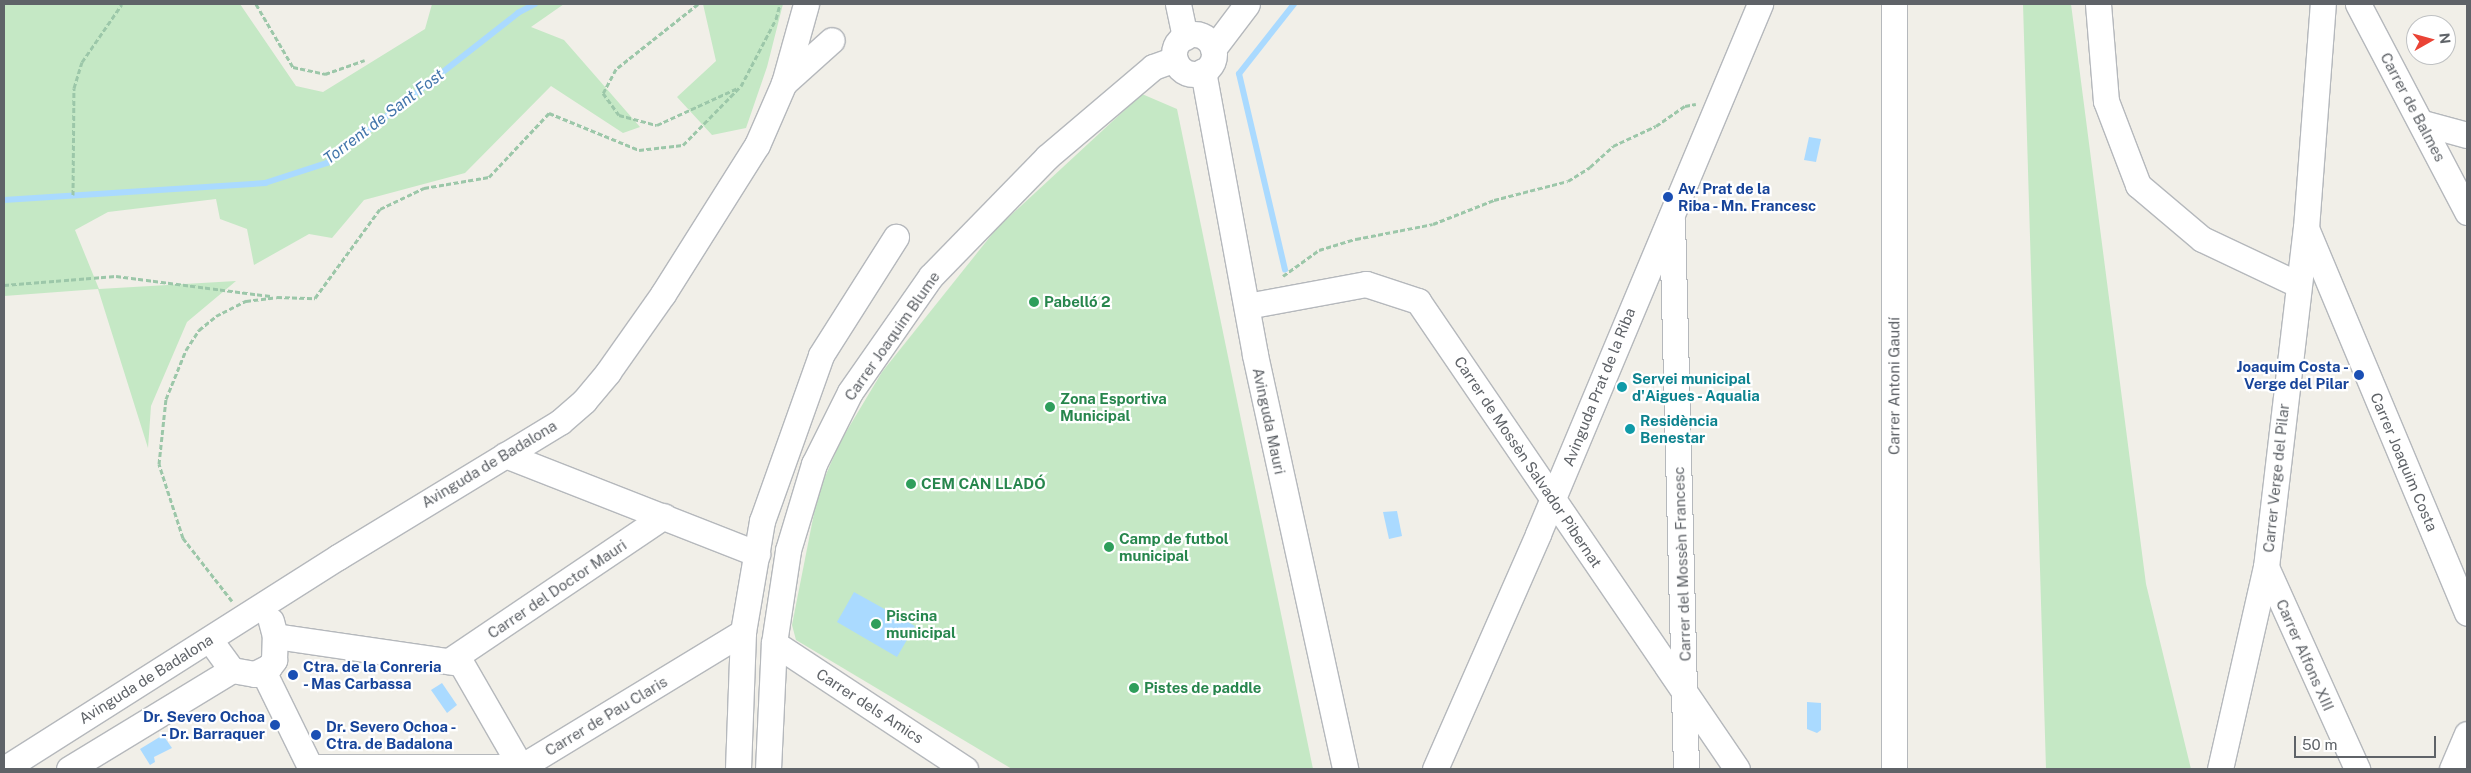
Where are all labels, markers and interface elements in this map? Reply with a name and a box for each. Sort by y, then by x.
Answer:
north arrow [2406,15,2456,65]
text: N [2436,32,2454,45]
street label: Carrer de Balmes [2377,49,2449,165]
water label: Torrent de Sant Fost [320,65,448,169]
place label: Av. Prat de la Riba - Mn. Francesc [1678,179,1818,214]
marker: Av. Prat de la Riba - Mn. Francesc [1662,191,1674,203]
street label: Carrer Joaquim Blume [841,268,943,404]
place label: Pabelló 2 [1044,293,1111,311]
marker: Pabelló 2 [1028,296,1040,308]
street label: Avinguda Prat de la Riba [1559,305,1639,469]
street label: Carrer Antoni Gaudí [1885,317,1903,455]
street label: Carrer de Mossèn Salvador Pibernat [1450,353,1606,571]
place label: Joaquim Costa - Verge del Pilar [2236,357,2349,392]
street label: Avinguda Mauri [1249,366,1289,476]
place label: Servei municipal d'Aigues - Aqualia [1632,369,1762,404]
marker: Joaquim Costa - Verge del Pilar [2353,369,2365,381]
marker: Servei municipal d'Aigues - Aqualia [1616,381,1628,393]
place label: Zona Esportiva Municipal [1060,389,1167,424]
street label: Carrer Joaquim Costa [2367,390,2441,534]
marker: Zona Esportiva Municipal [1044,401,1056,413]
street label: Carrer Verge del Pilar [2259,402,2293,554]
place label: Residència Benestar [1640,411,1718,446]
street label: Avinguda de Badalona [418,416,560,512]
marker: Residència Benestar [1624,423,1636,435]
street label: Carrer del Mossèn Francesc [1670,466,1694,662]
place label: CEM CAN LLADÓ [921,475,1046,493]
marker: CEM CAN LLADÓ [905,478,917,490]
place label: Camp de futbol municipal [1119,529,1229,564]
street label: Carrer del Doctor Mauri [484,536,630,642]
marker: Camp de futbol municipal [1103,541,1115,553]
street label: Carrer Alfons XIII [2272,596,2338,714]
place label: Piscina municipal [886,606,956,641]
marker: Piscina municipal [870,618,882,630]
street label: Avinguda de Badalona [76,630,216,728]
place label: Ctra. de la Conreria - Mas Carbassa [303,657,442,692]
street label: Carrer dels Amics [813,665,927,747]
marker: Ctra. de la Conreria - Mas Carbassa [287,669,299,681]
street label: Carrer de Pau Claris [542,672,670,760]
place label: Pistes de paddle [1144,679,1262,697]
marker: Pistes de paddle [1128,682,1140,694]
place label: Dr. Severo Ochoa - Dr. Barraquer [143,707,265,742]
place label: Dr. Severo Ochoa - Ctra. de Badalona [326,717,457,752]
marker: Dr. Severo Ochoa - Dr. Barraquer [269,719,281,731]
scale bar [2296,726,2438,758]
marker: Dr. Severo Ochoa - Ctra. de Badalona [310,729,322,741]
text: 50 m [2302,736,2337,753]

